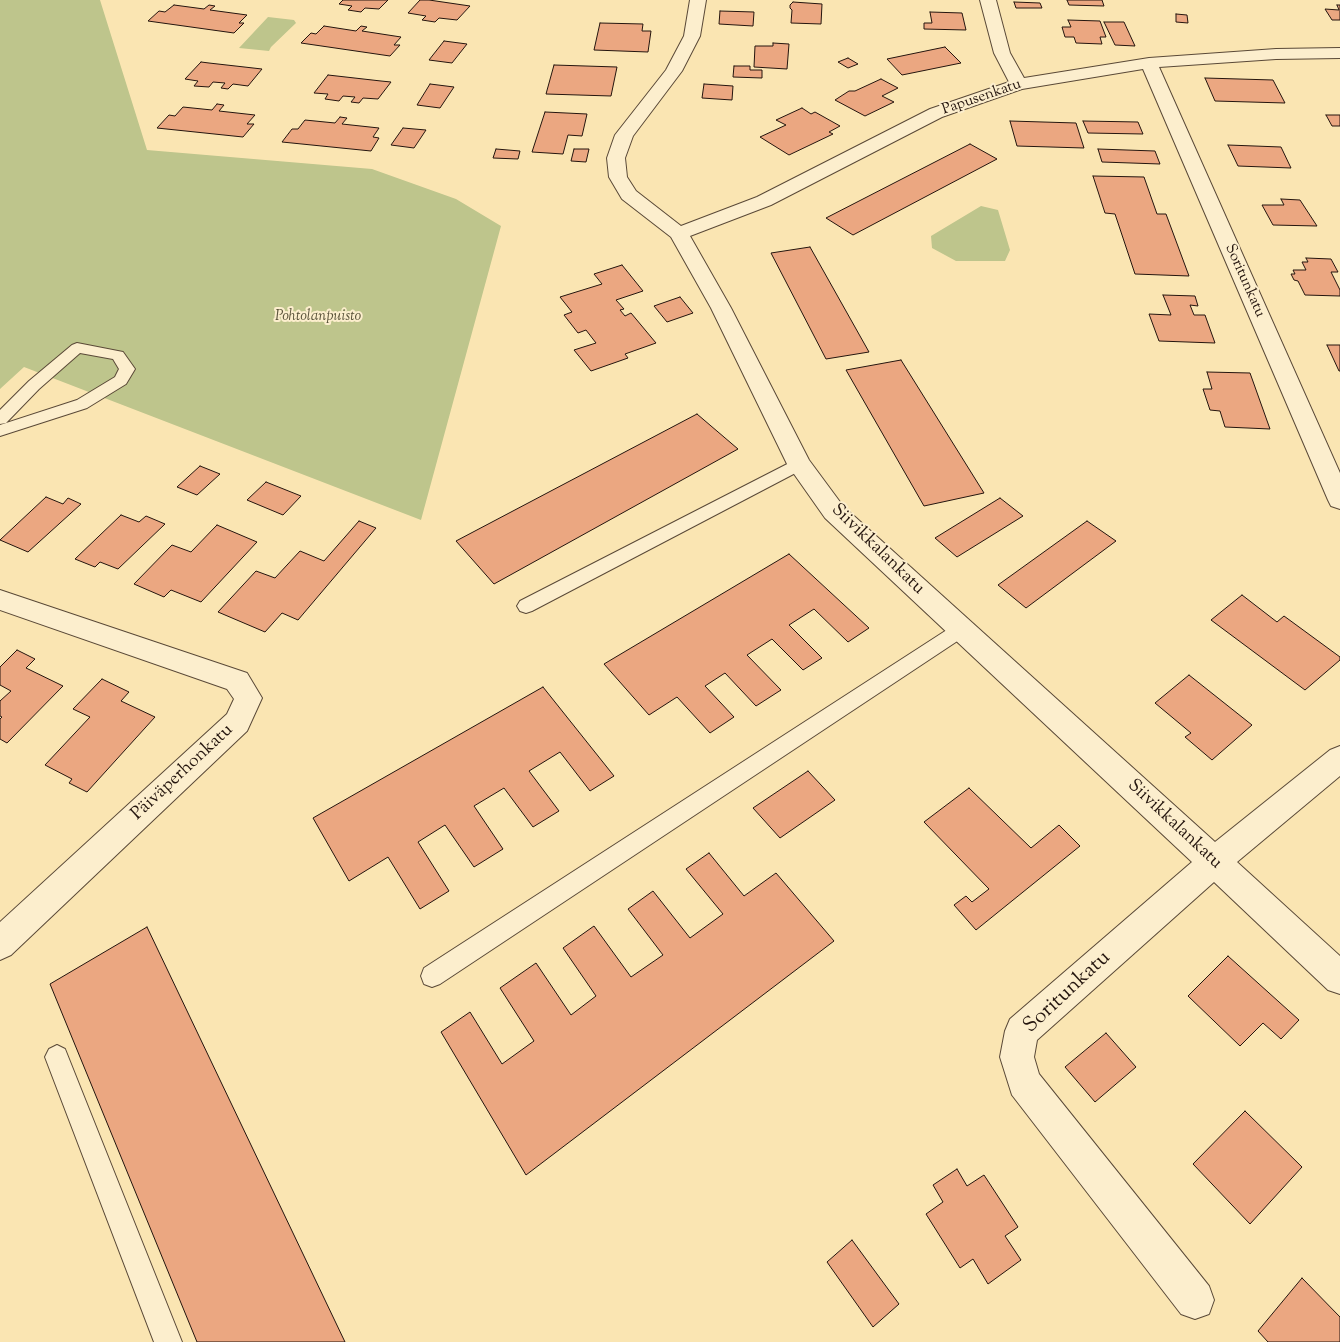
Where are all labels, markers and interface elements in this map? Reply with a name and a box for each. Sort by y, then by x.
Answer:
street label: Papusenkatu [940,76,1024,120]
street label: Soritunkatu [1220,242,1268,320]
park label: Pohtolanpuisto [275,308,361,326]
street label: Siivikkalankatu [826,500,928,600]
street label: Päiväperhonkatu [128,720,238,826]
street label: Siivikkalankatu [1122,776,1226,874]
street label: Soritunkatu [1019,946,1117,1040]

